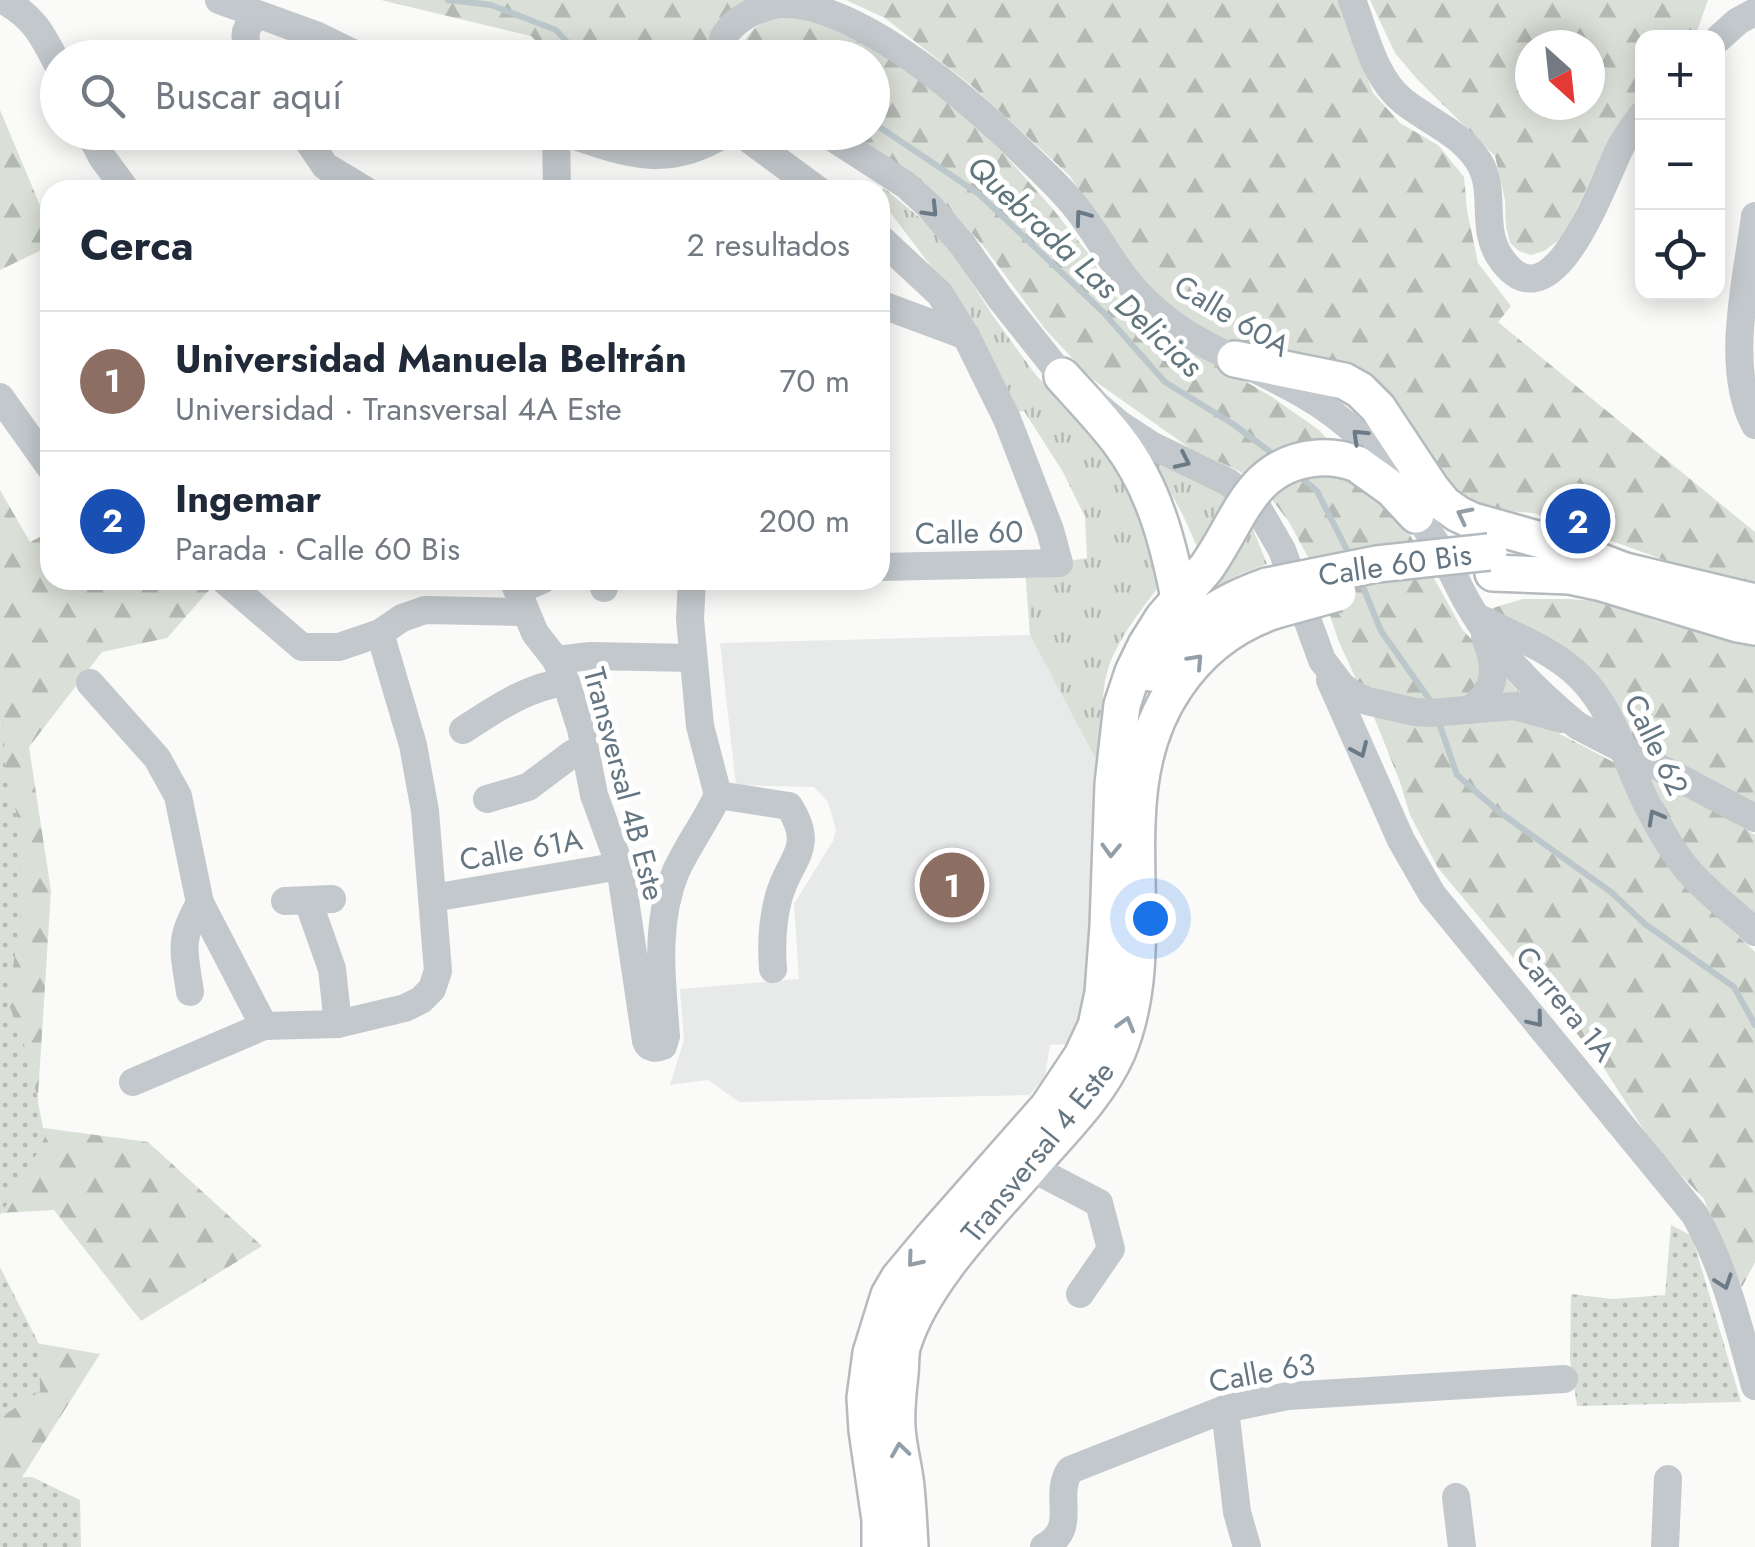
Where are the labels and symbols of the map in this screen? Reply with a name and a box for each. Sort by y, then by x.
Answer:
north arrow [1515,30,1605,120]
water label: Quebrada Las Delicias [957,144,1213,388]
one-way arrow [919,198,937,216]
one-way arrow [1076,210,1094,229]
street label: Calle 60A [1166,264,1298,367]
one-way arrow [1353,430,1371,448]
one-way arrow [1173,448,1191,468]
pin: 2 [1546,484,1610,558]
one-way arrow [1457,508,1475,527]
street label: Calle 60 [914,510,1024,555]
street label: Calle 60 Bis [1316,532,1474,597]
one-way arrow [1184,654,1202,673]
street label: Transversal 4B Este [573,663,676,905]
street label: Calle 62 [1614,687,1699,803]
one-way arrow [1348,740,1368,758]
one-way arrow [1647,810,1667,828]
street label: Calle 61A [456,818,586,881]
one-way arrow [1100,843,1121,859]
pin: 1 [920,848,984,922]
your location [1125,893,1176,944]
street label: Carrera 1A [1505,937,1626,1071]
one-way arrow [1524,1009,1542,1027]
one-way arrow [1114,1016,1135,1033]
street label: Transversal 4 Este [951,1052,1124,1252]
one-way arrow [908,1248,926,1266]
one-way arrow [1712,1273,1733,1290]
street label: Calle 63 [1206,1342,1318,1403]
one-way arrow [891,1442,912,1458]

